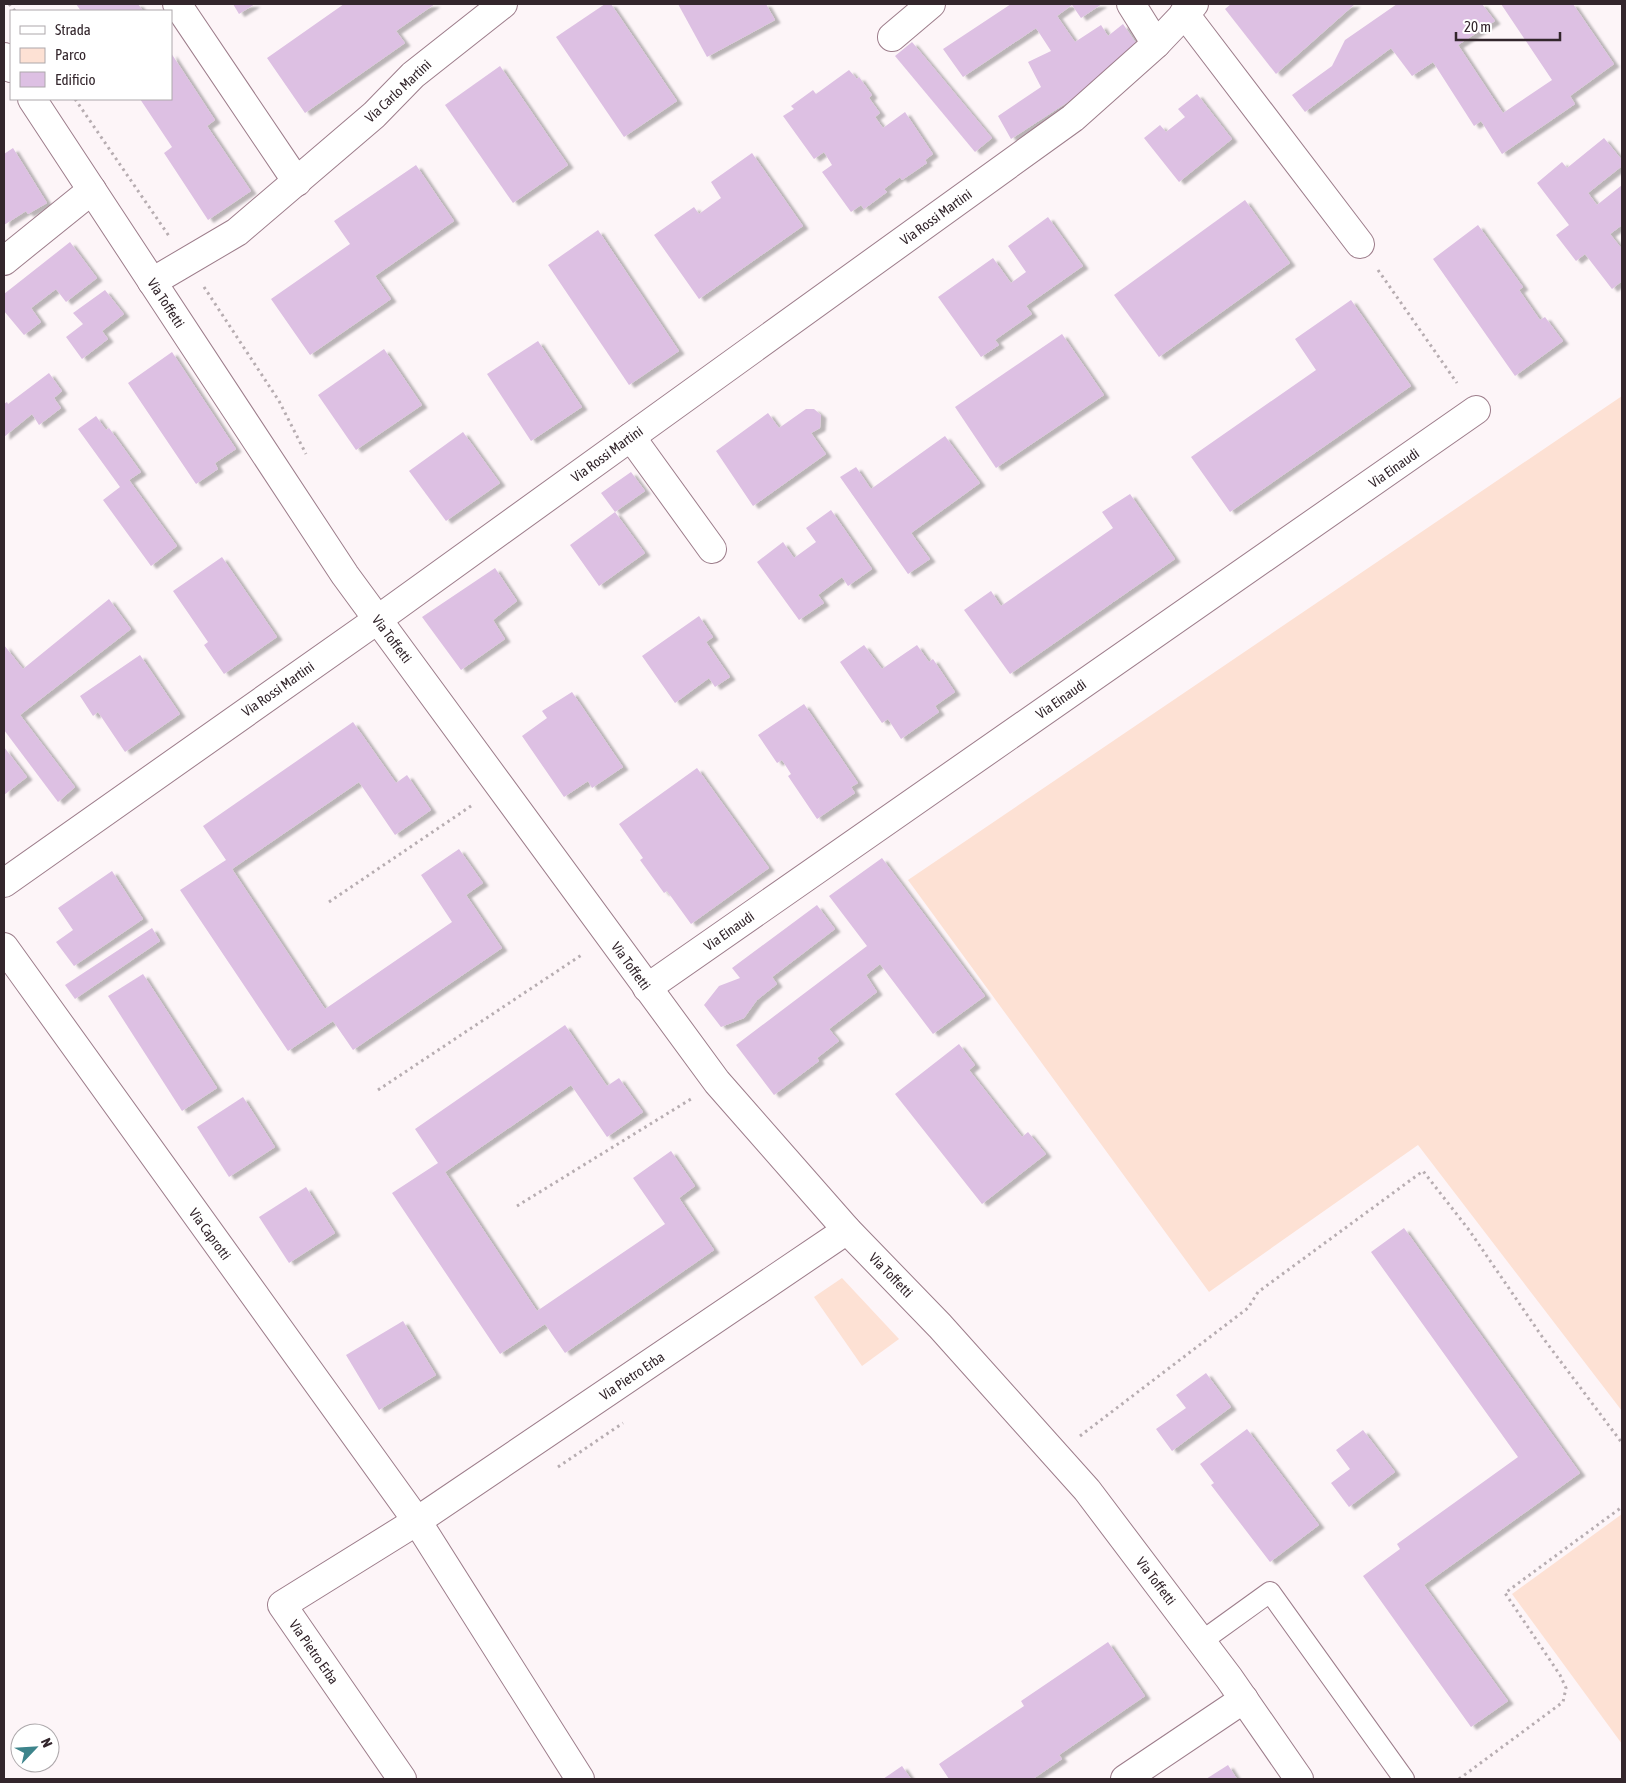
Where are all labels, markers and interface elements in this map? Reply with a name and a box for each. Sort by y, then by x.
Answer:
legend [10,10,172,100]
scale bar [1456,10,1560,42]
text: 20 m [1464,18,1491,35]
text: Strada [55,21,91,38]
text: Parco [55,46,86,63]
street label: Via Carlo Martini [362,56,434,126]
text: Edificio [55,71,96,88]
street label: Via Rossi Martini [897,186,975,248]
street label: Via Toffetti [144,275,188,331]
street label: Via Rossi Martini [568,423,646,485]
street label: Via Einaudi [1366,445,1422,491]
street label: Via Toffetti [369,612,415,666]
street label: Via Rossi Martini [239,658,317,720]
street label: Via Einaudi [1033,676,1089,722]
street label: Via Einaudi [701,908,757,954]
street label: Via Toffetti [608,939,654,993]
street label: Via Caprotti [186,1205,234,1263]
street label: Via Toffetti [866,1249,916,1301]
street label: Via Pietro Erba [597,1349,667,1403]
street label: Via Toffetti [1133,1554,1179,1608]
street label: Via Pietro Erba [286,1617,342,1687]
north arrow [10,1723,60,1773]
text: N [38,1735,56,1750]

